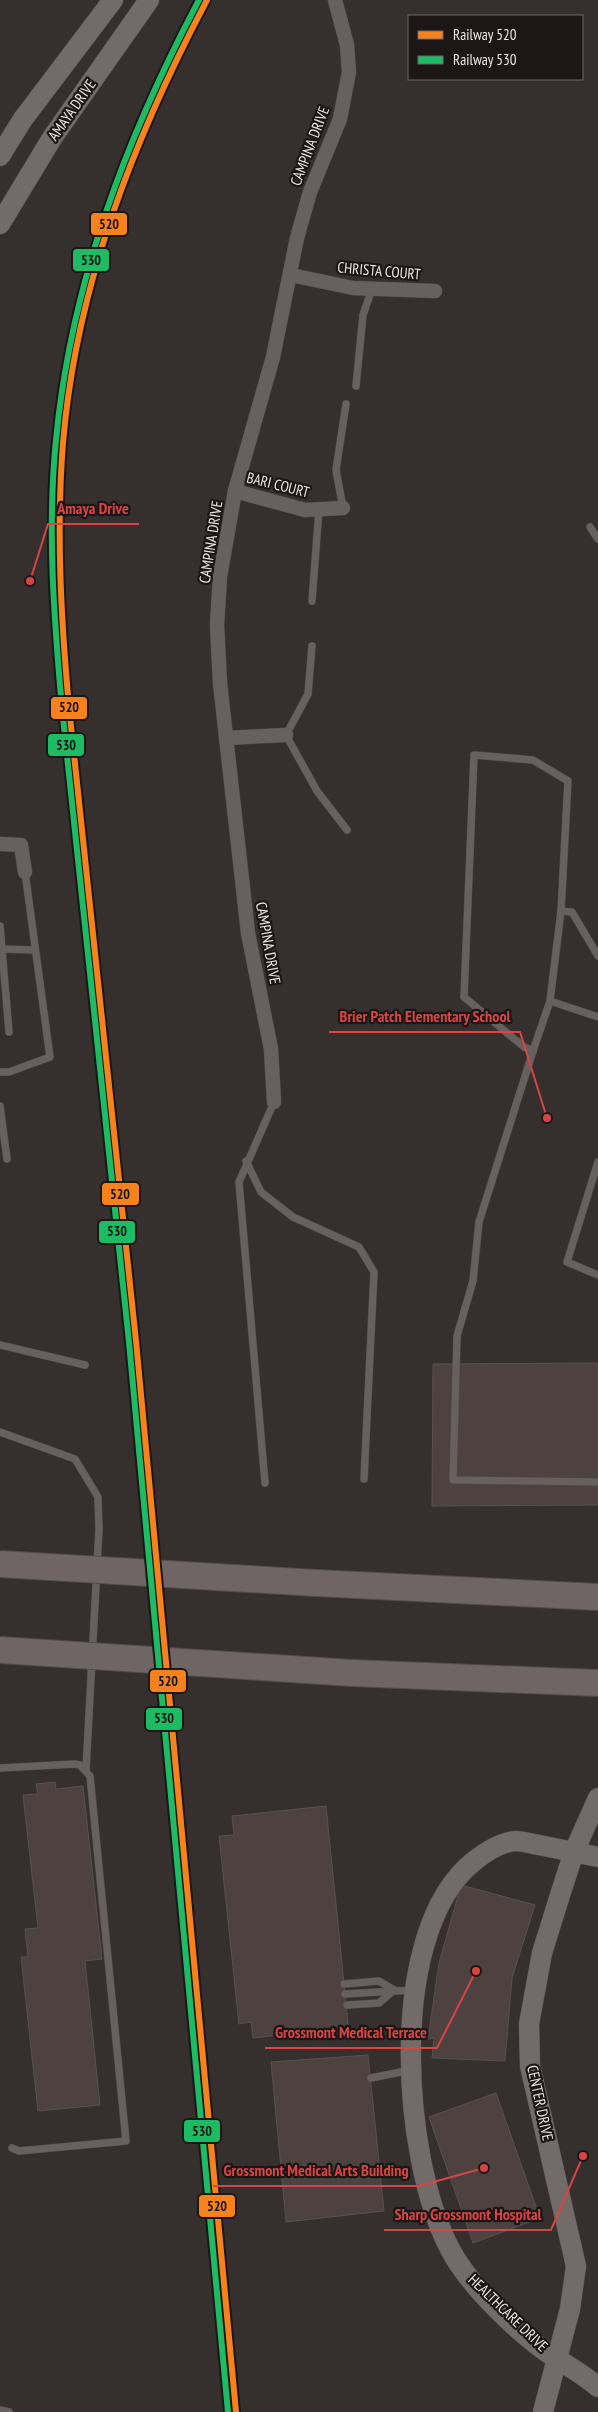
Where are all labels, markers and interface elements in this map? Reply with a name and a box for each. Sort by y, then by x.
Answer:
legend [408,15,583,80]
text: Railway 520 [453,25,517,44]
text: Railway 530 [453,50,517,69]
street label: AMAYA DRIVE [44,75,100,144]
street label: CAMPINA DRIVE [286,104,333,188]
line badge: 520 [90,212,128,236]
text: 520 [99,215,119,233]
line badge: 530 [72,248,110,272]
text: 530 [81,251,101,269]
street label: CHRISTA COURT [337,257,422,284]
street label: BARI COURT [245,468,312,502]
callout: Amaya Drive [48,493,139,524]
text: Amaya Drive [56,498,129,518]
street label: CAMPINA DRIVE [195,499,226,585]
line badge: 520 [50,696,88,720]
text: 520 [59,698,79,716]
line badge: 530 [47,733,85,757]
text: 530 [56,736,76,754]
street label: CAMPINA DRIVE [252,900,285,986]
callout: Brier Patch Elementary School [329,1001,520,1032]
text: Brier Patch Elementary School [340,1006,511,1026]
line badge: 520 [101,1182,140,1206]
text: 520 [110,1185,130,1203]
line badge: 530 [98,1220,136,1244]
text: 530 [107,1222,127,1240]
line badge: 520 [149,1669,187,1693]
text: 520 [158,1672,178,1690]
line badge: 530 [145,1707,183,1731]
text: 530 [154,1709,174,1727]
callout: Grossmont Medical Terrace [265,2017,437,2048]
text: Grossmont Medical Terrace [275,2022,427,2042]
street label: CENTER DRIVE [523,2063,558,2142]
line badge: 530 [183,2119,221,2143]
text: 530 [192,2122,212,2140]
callout: Grossmont Medical Arts Building [213,2155,419,2186]
text: Grossmont Medical Arts Building [223,2160,409,2180]
line badge: 520 [198,2194,236,2218]
text: 520 [207,2197,227,2215]
callout: Sharp Grossmont Hospital [384,2199,551,2230]
text: Sharp Grossmont Hospital [395,2204,541,2224]
street label: HEALTHCARE DRIVE [465,2270,552,2355]

